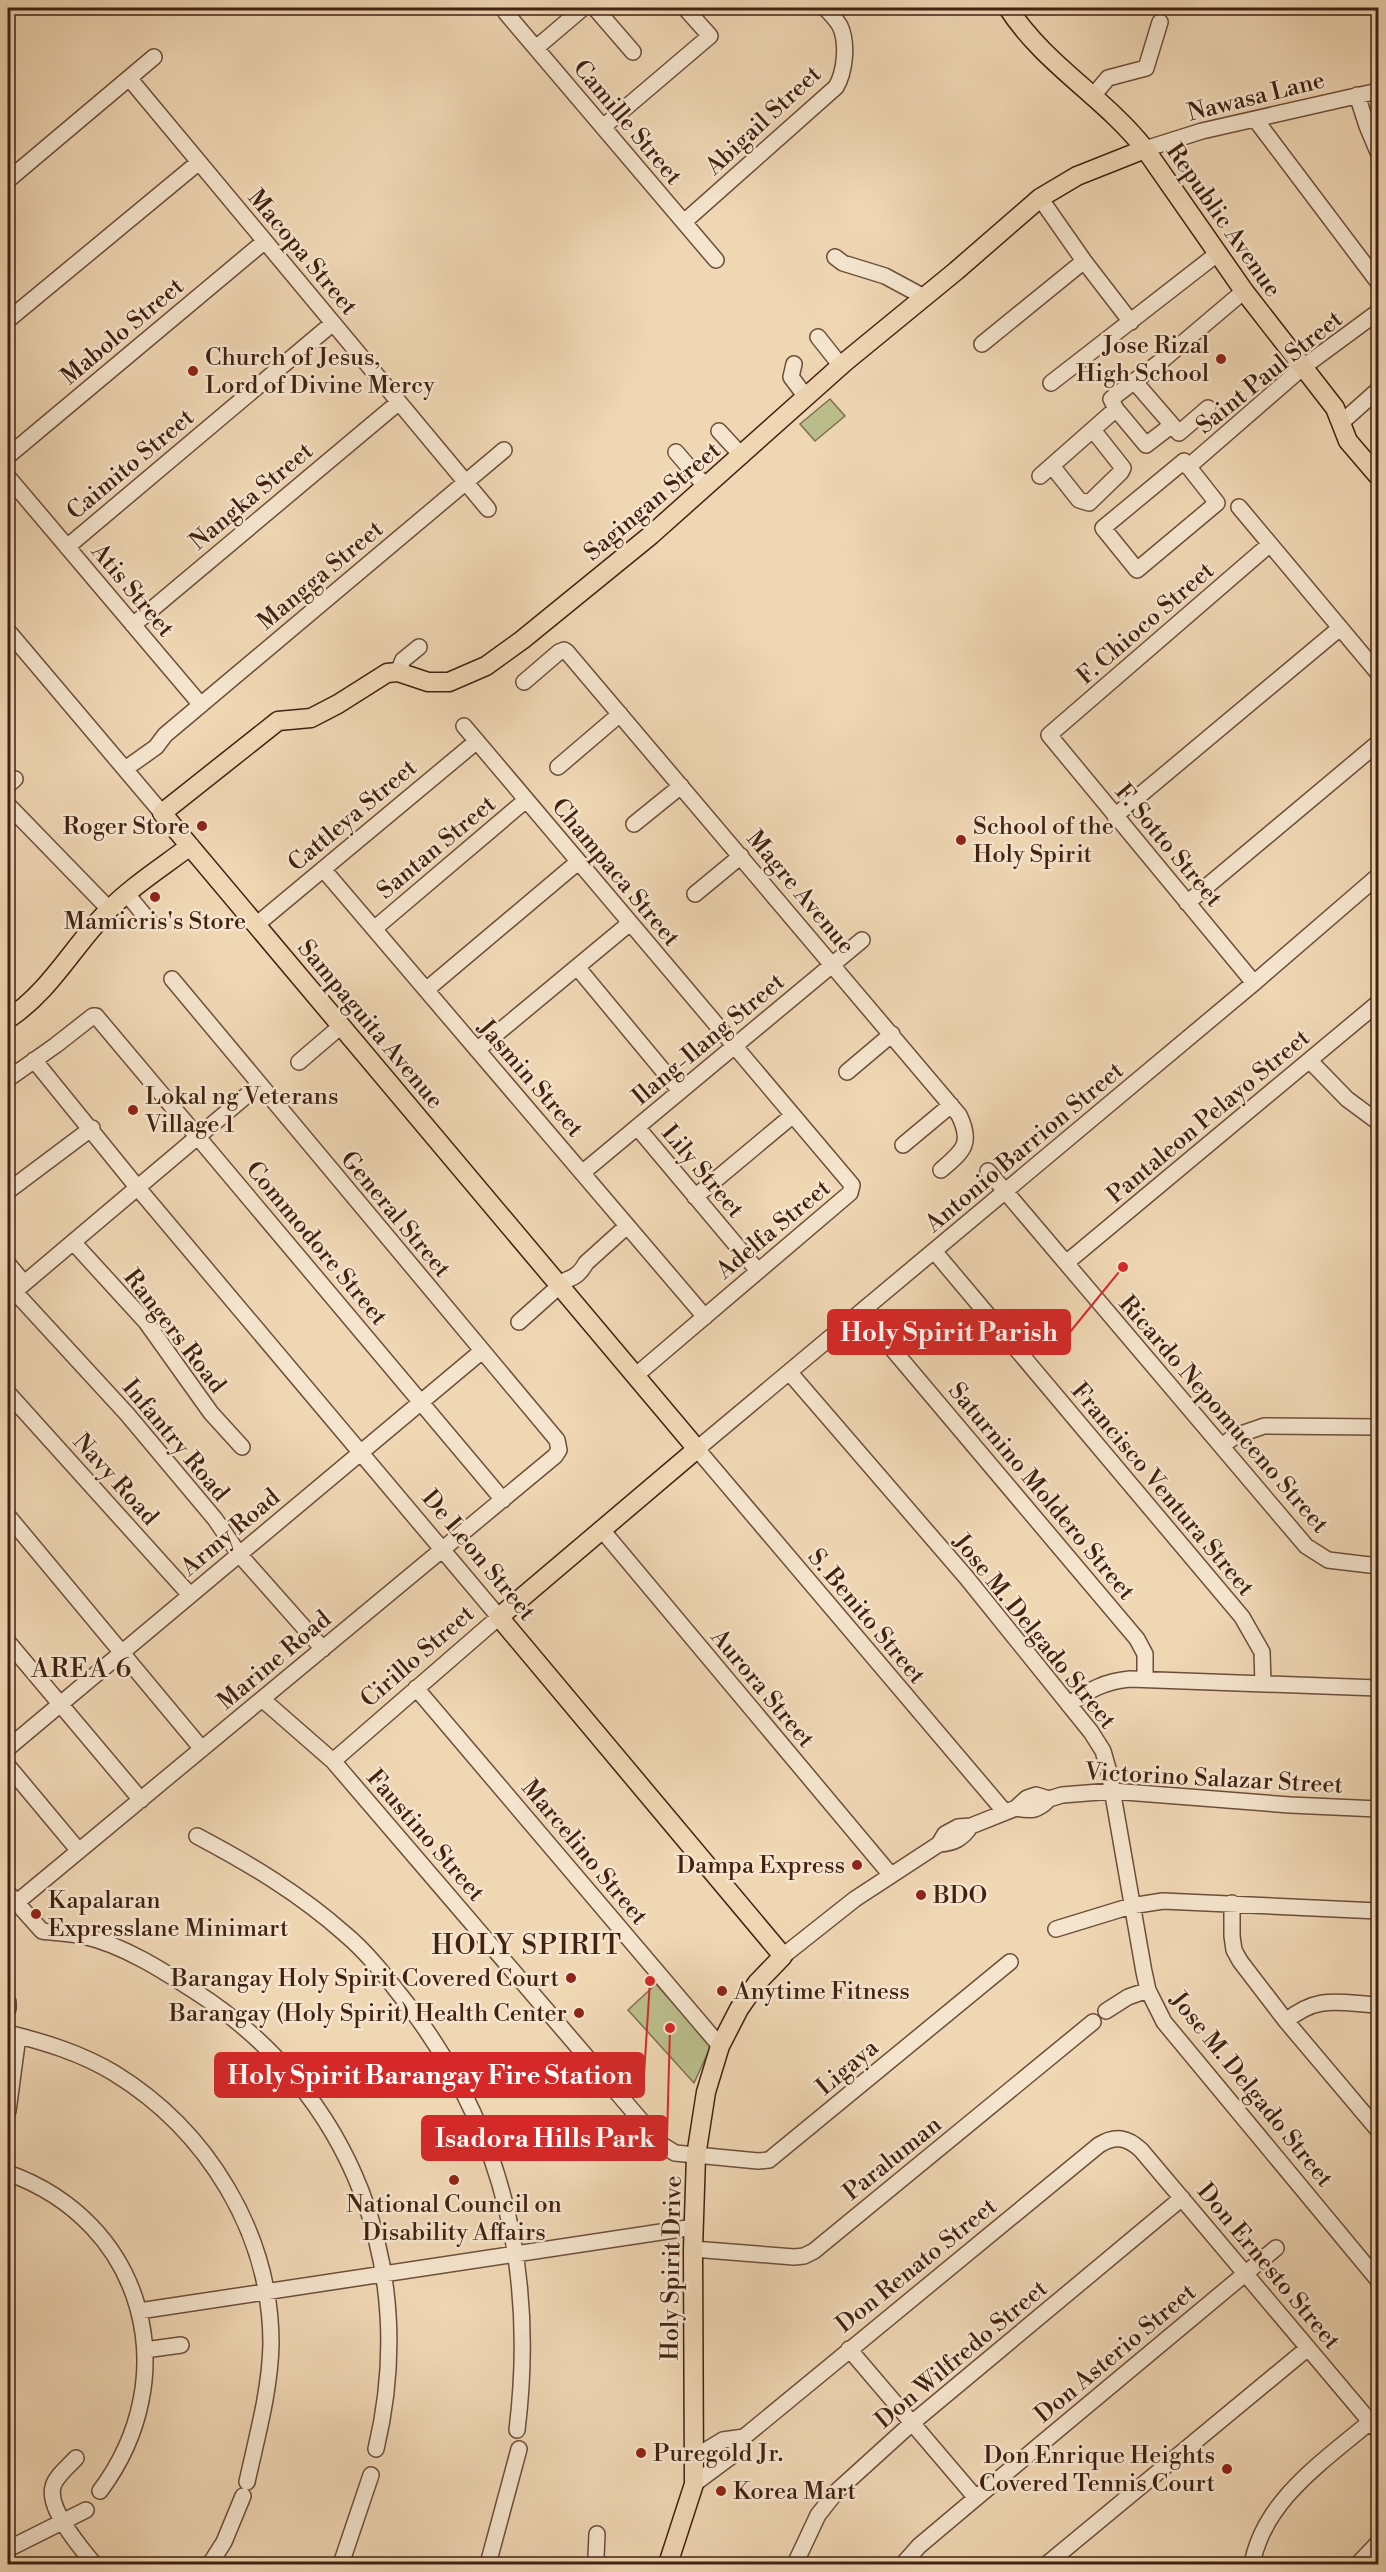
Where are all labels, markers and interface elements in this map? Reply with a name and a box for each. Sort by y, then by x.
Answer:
street label: Camille Street [566,54,689,192]
street label: Abigail Street [699,59,828,183]
street label: Nawasa Lane [1185,65,1328,129]
street label: Republic Avenue [1159,138,1287,303]
street label: Macopa Street [241,184,364,322]
street label: Mabolo Street [55,271,191,392]
street label: Saint Paul Street [1190,304,1349,441]
place label: Jose Rizal High School [1076,331,1209,389]
place label: Church of Jesus, Lord of Divine Mercy [205,343,435,401]
marker: Jose Rizal High School [1214,352,1228,366]
marker: Church of Jesus, Lord of Divine Mercy [186,364,200,378]
street label: Caimito Street [61,402,201,527]
street label: Sagingan Street [578,435,728,568]
street label: Nangka Street [184,436,320,557]
street label: Mangga Street [252,514,390,637]
street label: Atis Street [84,537,181,644]
street label: F. Chioco Street [1071,556,1221,692]
street label: Cattleya Street [282,753,424,878]
street label: F. Sotto Street [1108,778,1229,914]
street label: Santan Street [371,789,502,906]
street label: Champaca Street [545,792,686,953]
place label: Roger Store [63,812,190,842]
place label: School of the Holy Spirit [973,812,1114,870]
marker: Roger Store [195,819,209,833]
street label: Magre Avenue [740,825,861,961]
marker: School of the Holy Spirit [954,833,968,847]
marker: Mamicris's Store [148,890,162,904]
place label: Mamicris's Store [64,907,246,937]
street label: Sampaguita Avenue [291,934,450,1115]
street label: Ilang-Ilang Street [626,967,791,1112]
street label: Jasmin Street [470,1013,590,1144]
street label: Pantaleon Pelayo Street [1101,1023,1317,1210]
street label: Antonio Barrion Street [919,1056,1130,1240]
place label: Lokal ng Veterans Village 1 [144,1082,338,1140]
marker: Lokal ng Veterans Village 1 [126,1103,140,1117]
street label: Lily Street [654,1119,750,1225]
street label: General Street [334,1145,457,1284]
street label: Commodore Street [239,1155,394,1332]
street label: Adelfa Street [710,1173,837,1287]
street label: Rangers Road [116,1264,232,1400]
street label: Ricardo Nepomuceno Street [1112,1290,1335,1540]
callout: Holy Spirit Parish [828,1310,1070,1354]
text: Holy Spirit Parish [840,1317,1058,1349]
street label: Infantry Road [115,1373,235,1508]
street label: Saturnino Moldero Street [941,1377,1141,1607]
street label: Francisco Ventura Street [1064,1377,1261,1603]
street label: Navy Road [66,1427,165,1532]
street label: Army Road [174,1482,287,1584]
street label: De Leon Street [415,1484,542,1628]
street label: Jose M. Delgado Street [946,1527,1123,1736]
street label: S. Benito Street [801,1543,932,1691]
street label: Cirillo Street [355,1599,481,1714]
street label: Marine Road [212,1604,338,1717]
street label: Aurora Street [703,1622,821,1755]
district label: AREA 6 [30,1653,133,1685]
street label: Victorino Salazar Street [1083,1757,1344,1801]
street label: Faustino Street [360,1764,491,1908]
street label: Marcelino Street [515,1774,654,1932]
place label: Dampa Express [676,1851,845,1881]
marker: Dampa Express [850,1858,864,1872]
place label: BDO [932,1881,987,1911]
place label: Kapalaran Expresslane Minimart [48,1886,289,1944]
marker: BDO [914,1888,928,1902]
marker: Kapalaran Expresslane Minimart [29,1907,43,1921]
district label: HOLY SPIRIT [431,1929,623,1963]
place label: Barangay Holy Spirit Covered Court [170,1964,560,1994]
marker: Barangay Holy Spirit Covered Court [564,1971,578,1985]
place label: Anytime Fitness [733,1977,910,2007]
marker: Anytime Fitness [715,1984,729,1998]
street label: Jose M. Delgado Street [1163,1985,1340,2194]
place label: Barangay (Holy Spirit) Health Center [168,1999,567,2029]
marker: Barangay (Holy Spirit) Health Center [572,2006,586,2020]
street label: Ligaya [810,2033,885,2102]
callout: Holy Spirit Barangay Fire Station [215,2053,644,2097]
text: Holy Spirit Barangay Fire Station [228,2060,633,2092]
street label: Paraluman [837,2110,948,2208]
callout: Isadora Hills Park [422,2116,667,2160]
text: Isadora Hills Park [435,2123,656,2155]
marker: National Council on Disability Affairs [447,2173,461,2187]
street label: Holy Spirit Drive [655,2175,689,2361]
street label: Don Ernesto Street [1190,2177,1347,2356]
place label: National Council on Disability Affairs [346,2190,562,2248]
street label: Don Renato Street [830,2191,1003,2340]
street label: Don Wilfredo Street [869,2274,1054,2436]
street label: Don Asterio Street [1029,2277,1203,2430]
place label: Puregold Jr. [653,2439,783,2469]
place label: Don Enrique Heights Covered Tennis Court [979,2441,1215,2499]
marker: Puregold Jr. [634,2446,648,2460]
marker: Don Enrique Heights Covered Tennis Court [1220,2462,1234,2476]
place label: Korea Mart [733,2477,857,2507]
marker: Korea Mart [714,2484,728,2498]

